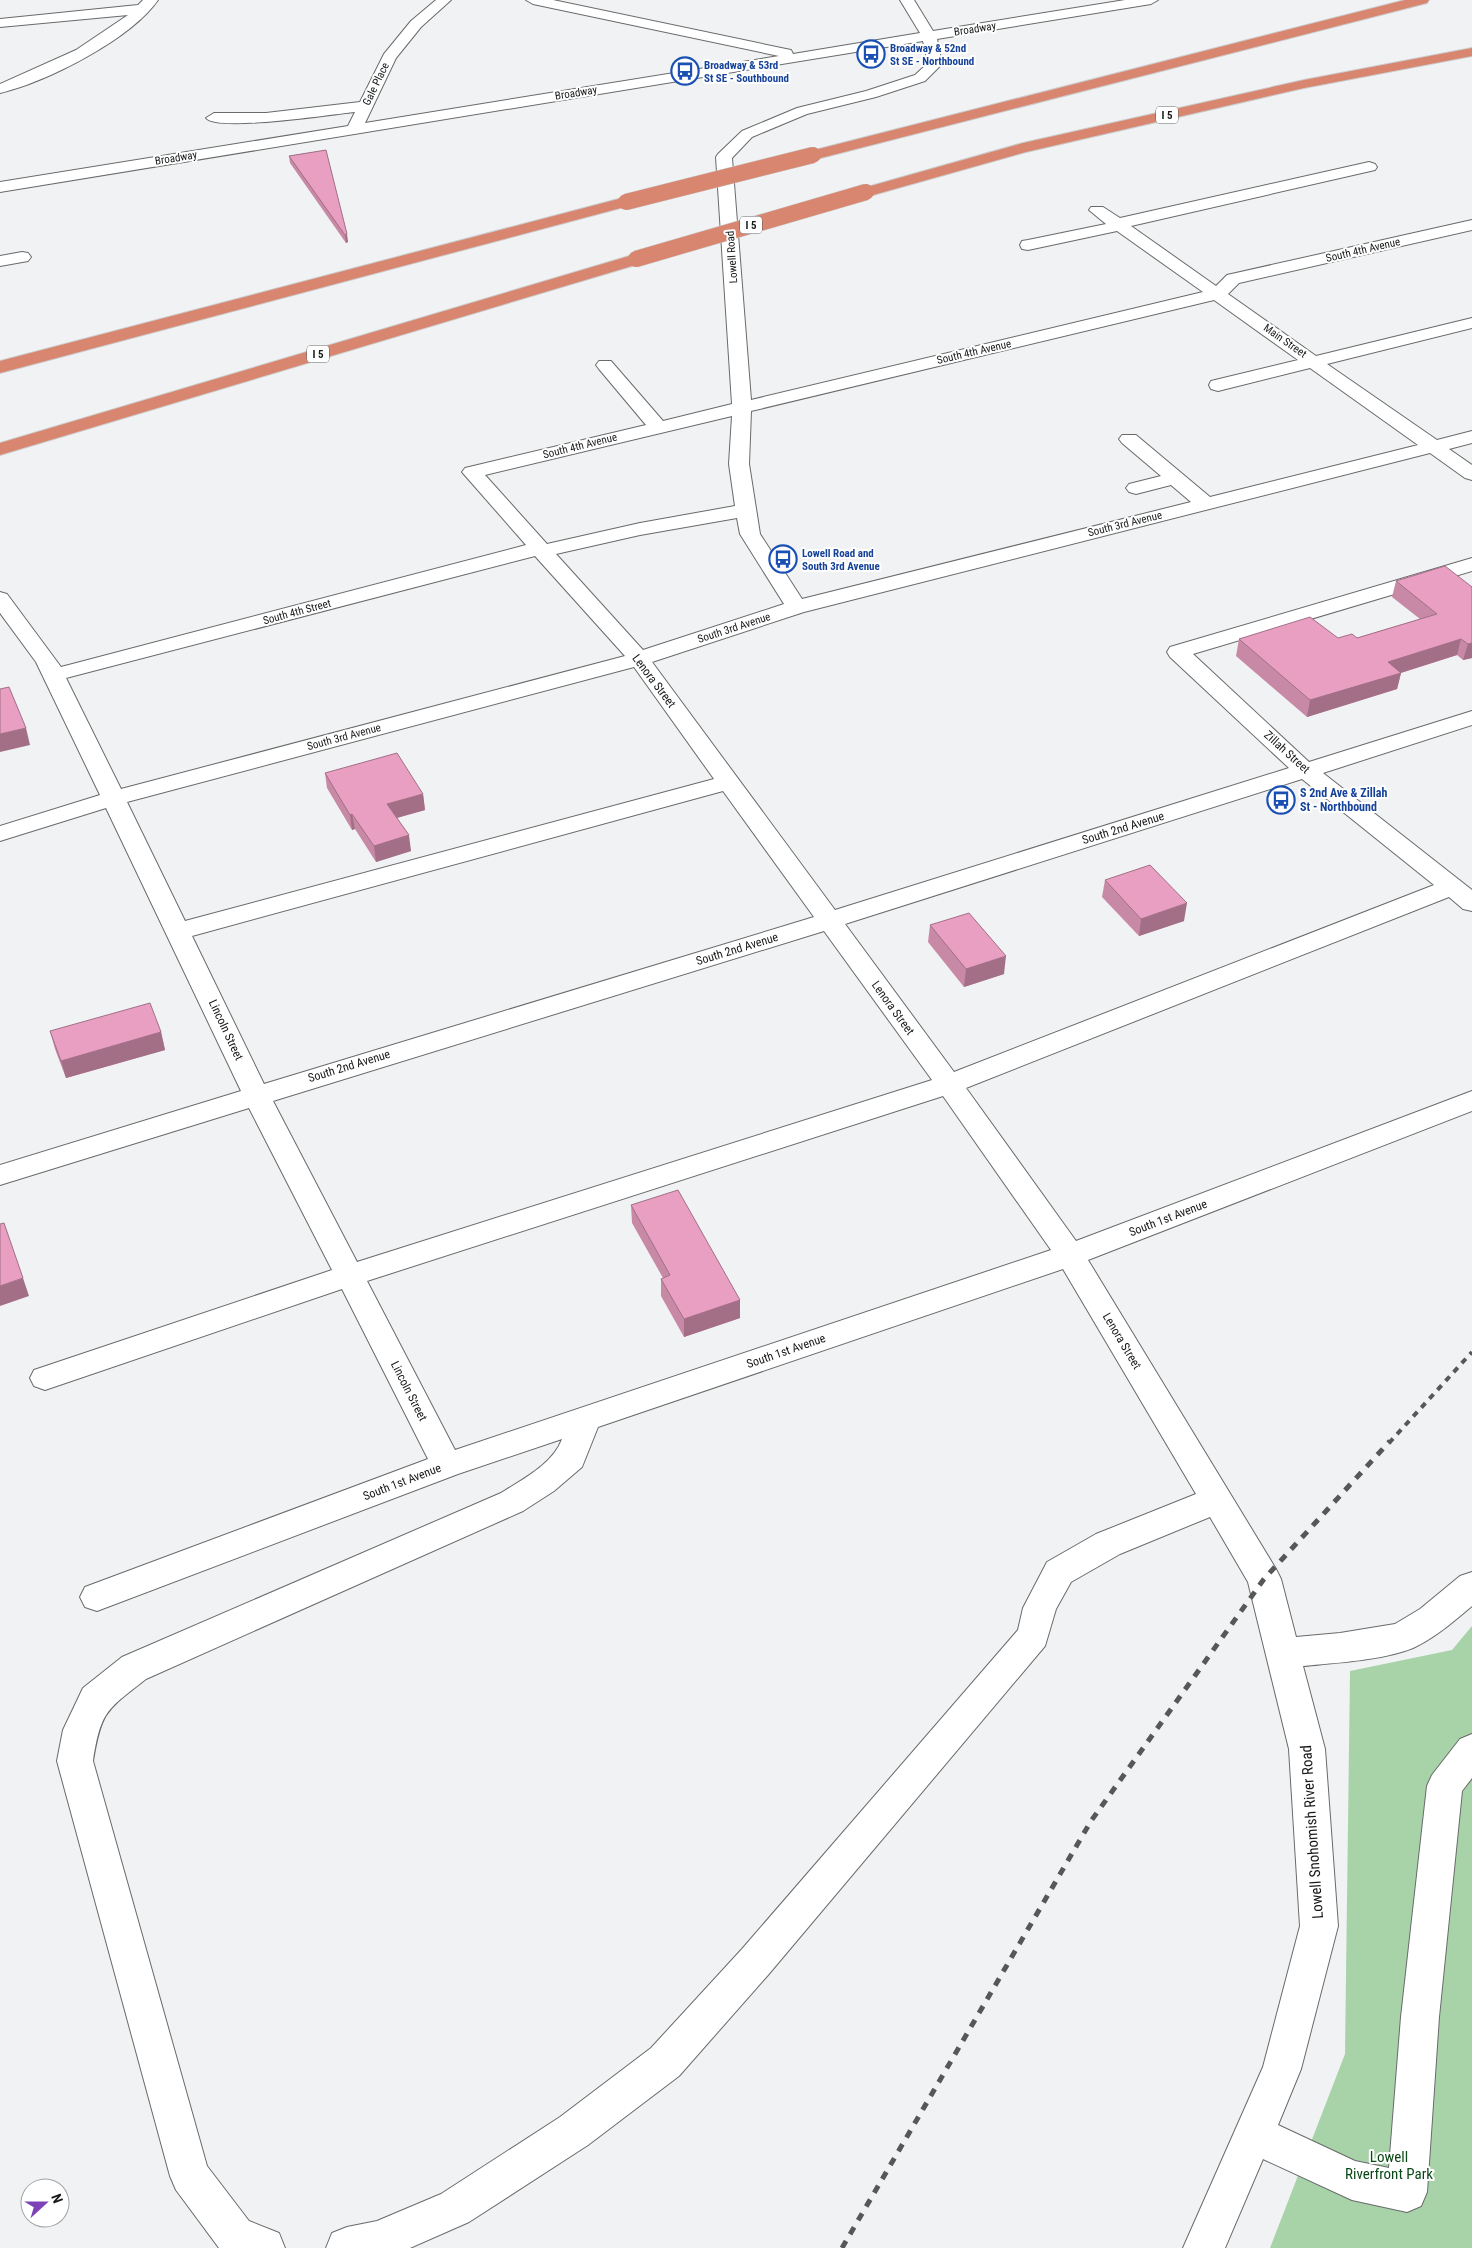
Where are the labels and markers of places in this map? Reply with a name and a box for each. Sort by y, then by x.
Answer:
bus stop icon: Broadway & 52nd St SE - Northbound [856,39,886,69]
place label: Broadway & 52nd St SE - Northbound [890,42,974,68]
bus stop icon: Broadway & 53rd St SE - Southbound [670,56,700,86]
place label: Broadway & 53rd St SE - Southbound [704,59,789,85]
bus stop icon: Lowell Road and South 3rd Avenue [768,544,798,574]
place label: Lowell Road and South 3rd Avenue [802,547,880,573]
bus stop icon: S 2nd Ave & Zillah St - Northbound [1266,785,1296,815]
place label: S 2nd Ave & Zillah St - Northbound [1300,786,1387,814]

